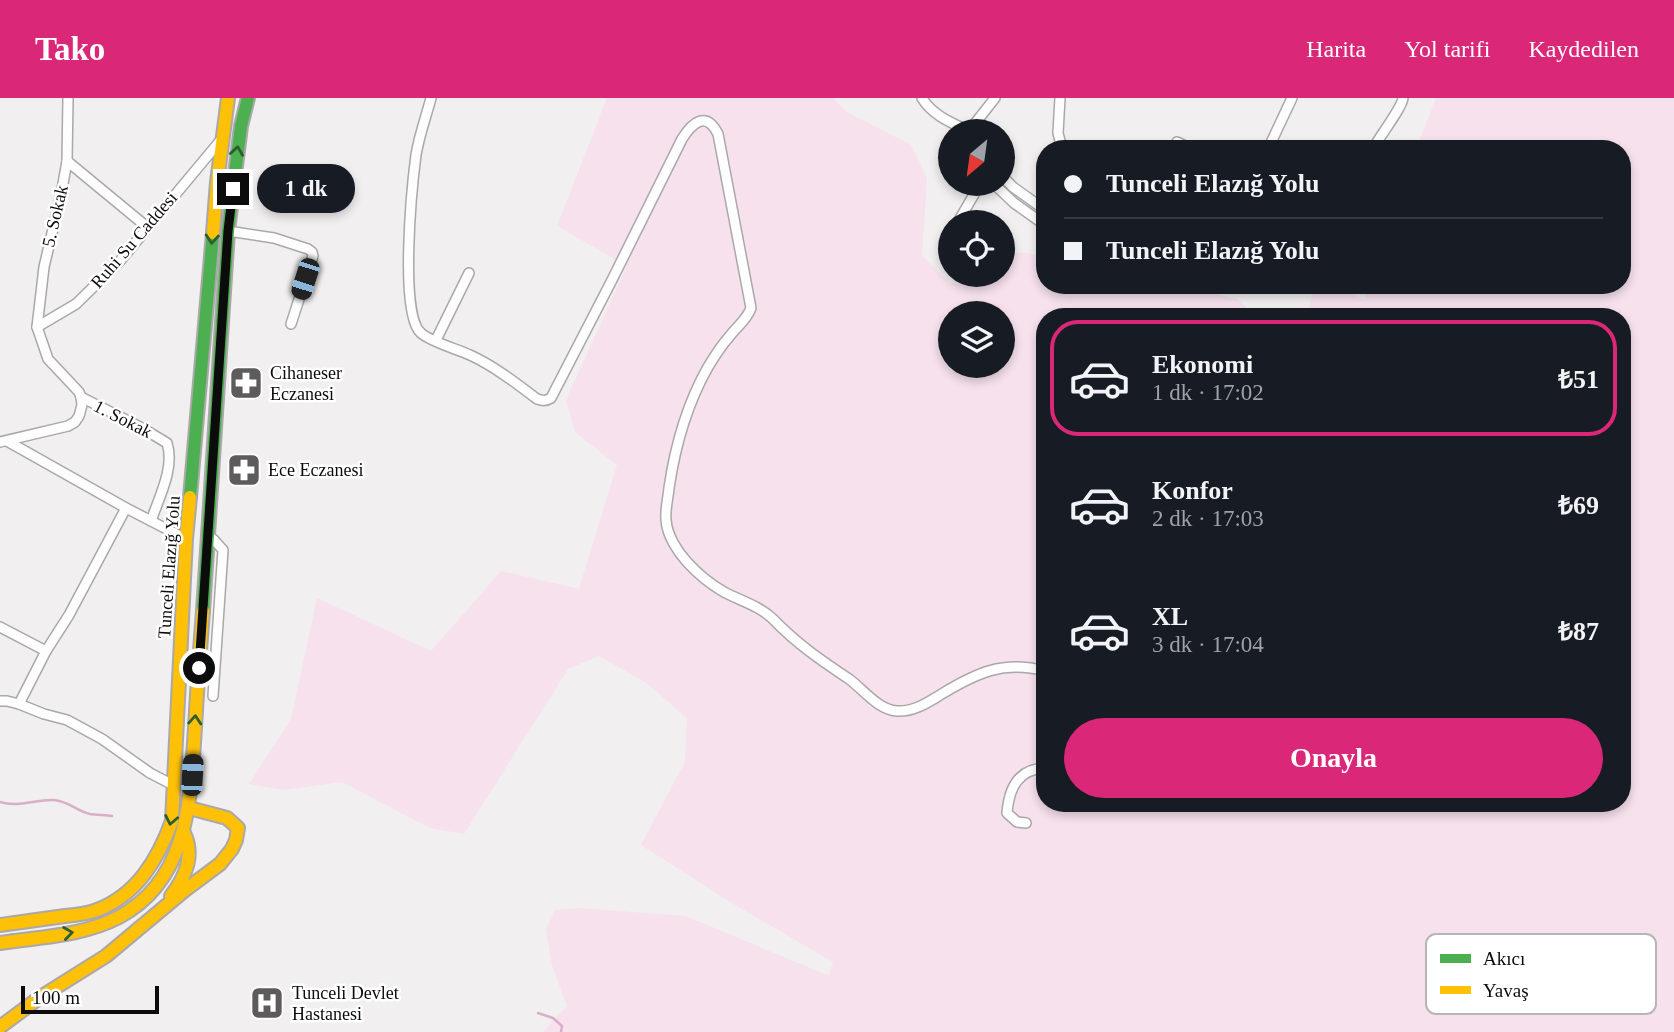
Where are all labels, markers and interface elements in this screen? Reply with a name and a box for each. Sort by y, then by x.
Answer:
text: Tako [35,31,105,67]
text: Harita [1306,36,1366,62]
text: Yol tarifi [1404,36,1490,62]
text: Kaydedilen [1528,36,1639,62]
north arrow [938,119,1015,196]
map controls [938,119,1015,378]
one-way arrow [229,146,244,157]
callout: 1 dk [258,164,356,214]
text: Tunceli Elazığ Yolu [1106,169,1319,198]
route end [217,173,249,205]
text: 1 dk [285,176,327,201]
street label: 5. Sokak [38,183,72,249]
street label: Ruhi Su Caddesi [87,188,181,292]
button: locate [938,210,1015,287]
one-way arrow [205,233,220,244]
text: Tunceli Elazığ Yolu [1106,236,1319,265]
car [289,256,322,302]
button: layers [938,301,1015,378]
icon: car [1068,347,1131,410]
text: Ekonomi [1152,350,1253,379]
place label: Cihaneser Eczanesi [270,363,342,404]
pharmacy icon: Cihaneser Eczanesi [227,364,265,402]
text: ₺51 [1558,365,1599,394]
text: 1 dk · 17:02 [1152,380,1264,405]
street label: 1. Sokak [90,396,156,442]
pharmacy icon: Ece Eczanesi [225,451,263,489]
place label: Ece Eczanesi [268,460,363,480]
icon: car [1068,473,1131,536]
text: Konfor [1152,476,1233,505]
text: ₺69 [1558,491,1599,520]
street label: Tunceli Elazığ Yolu [154,495,184,639]
text: 2 dk · 17:03 [1152,506,1264,531]
icon: car [1068,599,1131,662]
text: XL [1152,602,1188,631]
text: ₺87 [1558,617,1599,646]
text: 3 dk · 17:04 [1152,632,1264,657]
route start [183,652,215,684]
one-way arrow [188,714,203,725]
button: Onayla [1064,718,1603,798]
car [181,753,204,797]
one-way arrow [164,814,179,826]
one-way arrow [62,926,73,941]
legend [1426,934,1656,1014]
text: Akıcı [1483,948,1525,969]
text: Yavaş [1483,980,1529,1001]
scale bar [21,983,159,1015]
place label: Tunceli Devlet Hastanesi [292,983,399,1024]
hospital icon: Tunceli Devlet Hastanesi [248,984,286,1022]
text: 100 m [32,987,80,1008]

